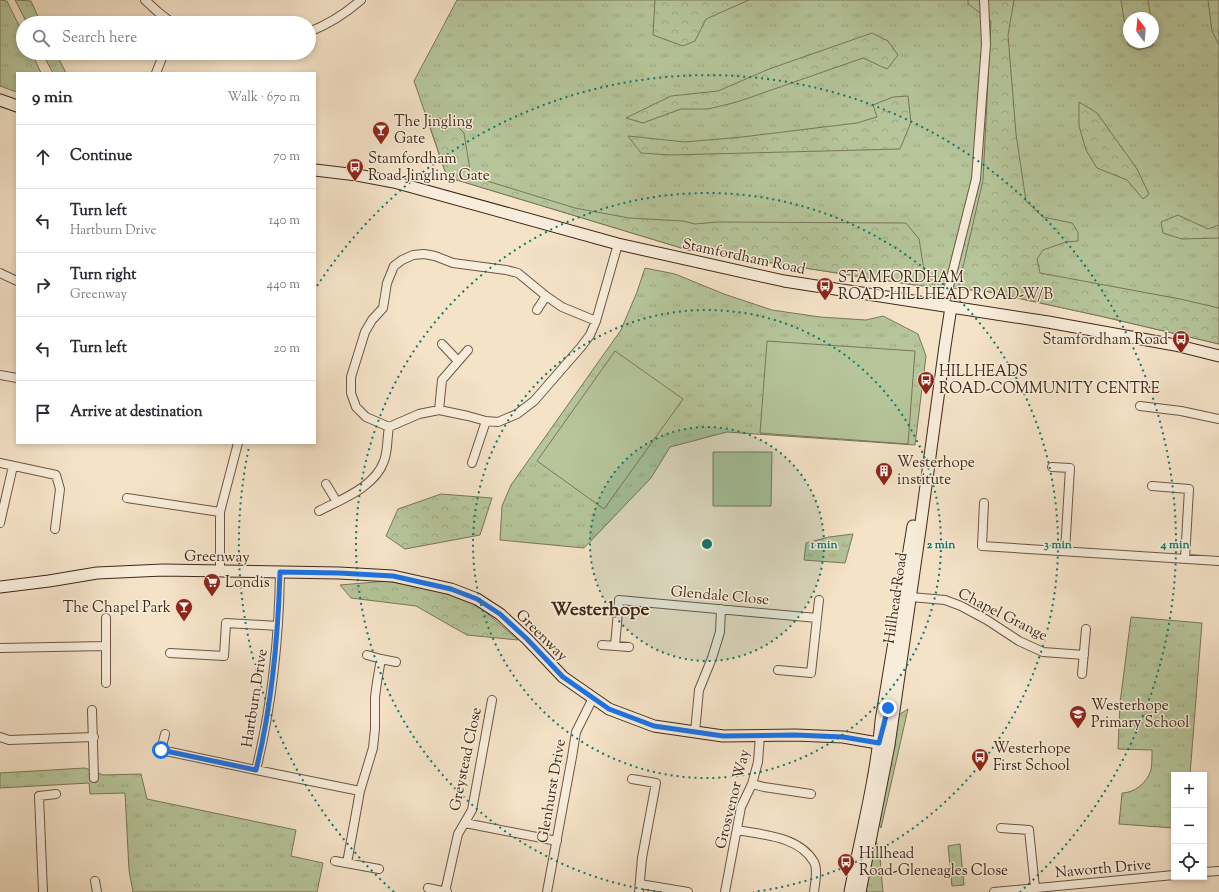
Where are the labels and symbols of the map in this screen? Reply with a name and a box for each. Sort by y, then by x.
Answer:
north arrow [1123,12,1159,48]
place label: The Jingling Gate [394,112,473,150]
bar icon: The Jingling Gate [371,120,391,145]
place label: Stamfordham Road-Jingling Gate [368,149,490,187]
bus stop icon: Stamfordham Road-Jingling Gate [345,157,365,182]
street label: Stamfordham Road [680,234,808,281]
place label: STAMFORDHAM ROAD-HILLHEAD ROAD-W/B [838,268,1054,306]
bus stop icon: STAMFORDHAM ROAD-HILLHEAD ROAD-W/B [815,276,835,301]
bus stop icon: Stamfordham Road [1171,329,1191,354]
place label: Stamfordham Road [1042,330,1169,351]
place label: HILLHEADS ROAD-COMMUNITY CENTRE [939,362,1160,400]
bus stop icon: HILLHEADS ROAD-COMMUNITY CENTRE [916,370,936,395]
place label: Westerhope institute [897,453,975,491]
building icon: Westerhope institute [874,461,894,486]
text: 1 min [809,536,838,554]
text: 2 min [927,536,956,554]
text: 3 min [1044,536,1073,554]
text: 4 min [1159,536,1190,554]
centre of rings [700,537,714,551]
street label: Greenway [184,546,251,569]
street label: Hillhead Road [880,551,913,645]
supermarket icon: Londis [202,572,222,597]
place label: Londis [225,573,270,594]
street label: Glendale Close [670,582,770,611]
street label: Chapel Grange [954,584,1051,647]
bar icon: The Chapel Park [174,597,194,622]
district label: Westerhope [551,597,649,624]
place label: The Chapel Park [63,598,171,619]
street label: Greenway [510,605,572,667]
street label: Hartburn Drive [237,647,274,749]
place label: Westerhope Primary School [1091,696,1189,734]
route end [879,699,897,717]
school or university icon: Westerhope Primary School [1068,704,1088,729]
street label: Greystead Close [445,705,488,813]
street label: Glenhurst Drive [533,738,572,845]
place label: Westerhope First School [993,739,1071,777]
route start [152,741,170,759]
street label: Grosvenor Way [711,747,756,851]
bus stop icon: Westerhope First School [970,747,990,772]
place label: Hillhead Road-Gleneagles Close [859,844,1008,882]
bus stop icon: Hillhead Road-Gleneagles Close [836,852,856,877]
street label: Naworth Drive [1054,855,1152,884]

